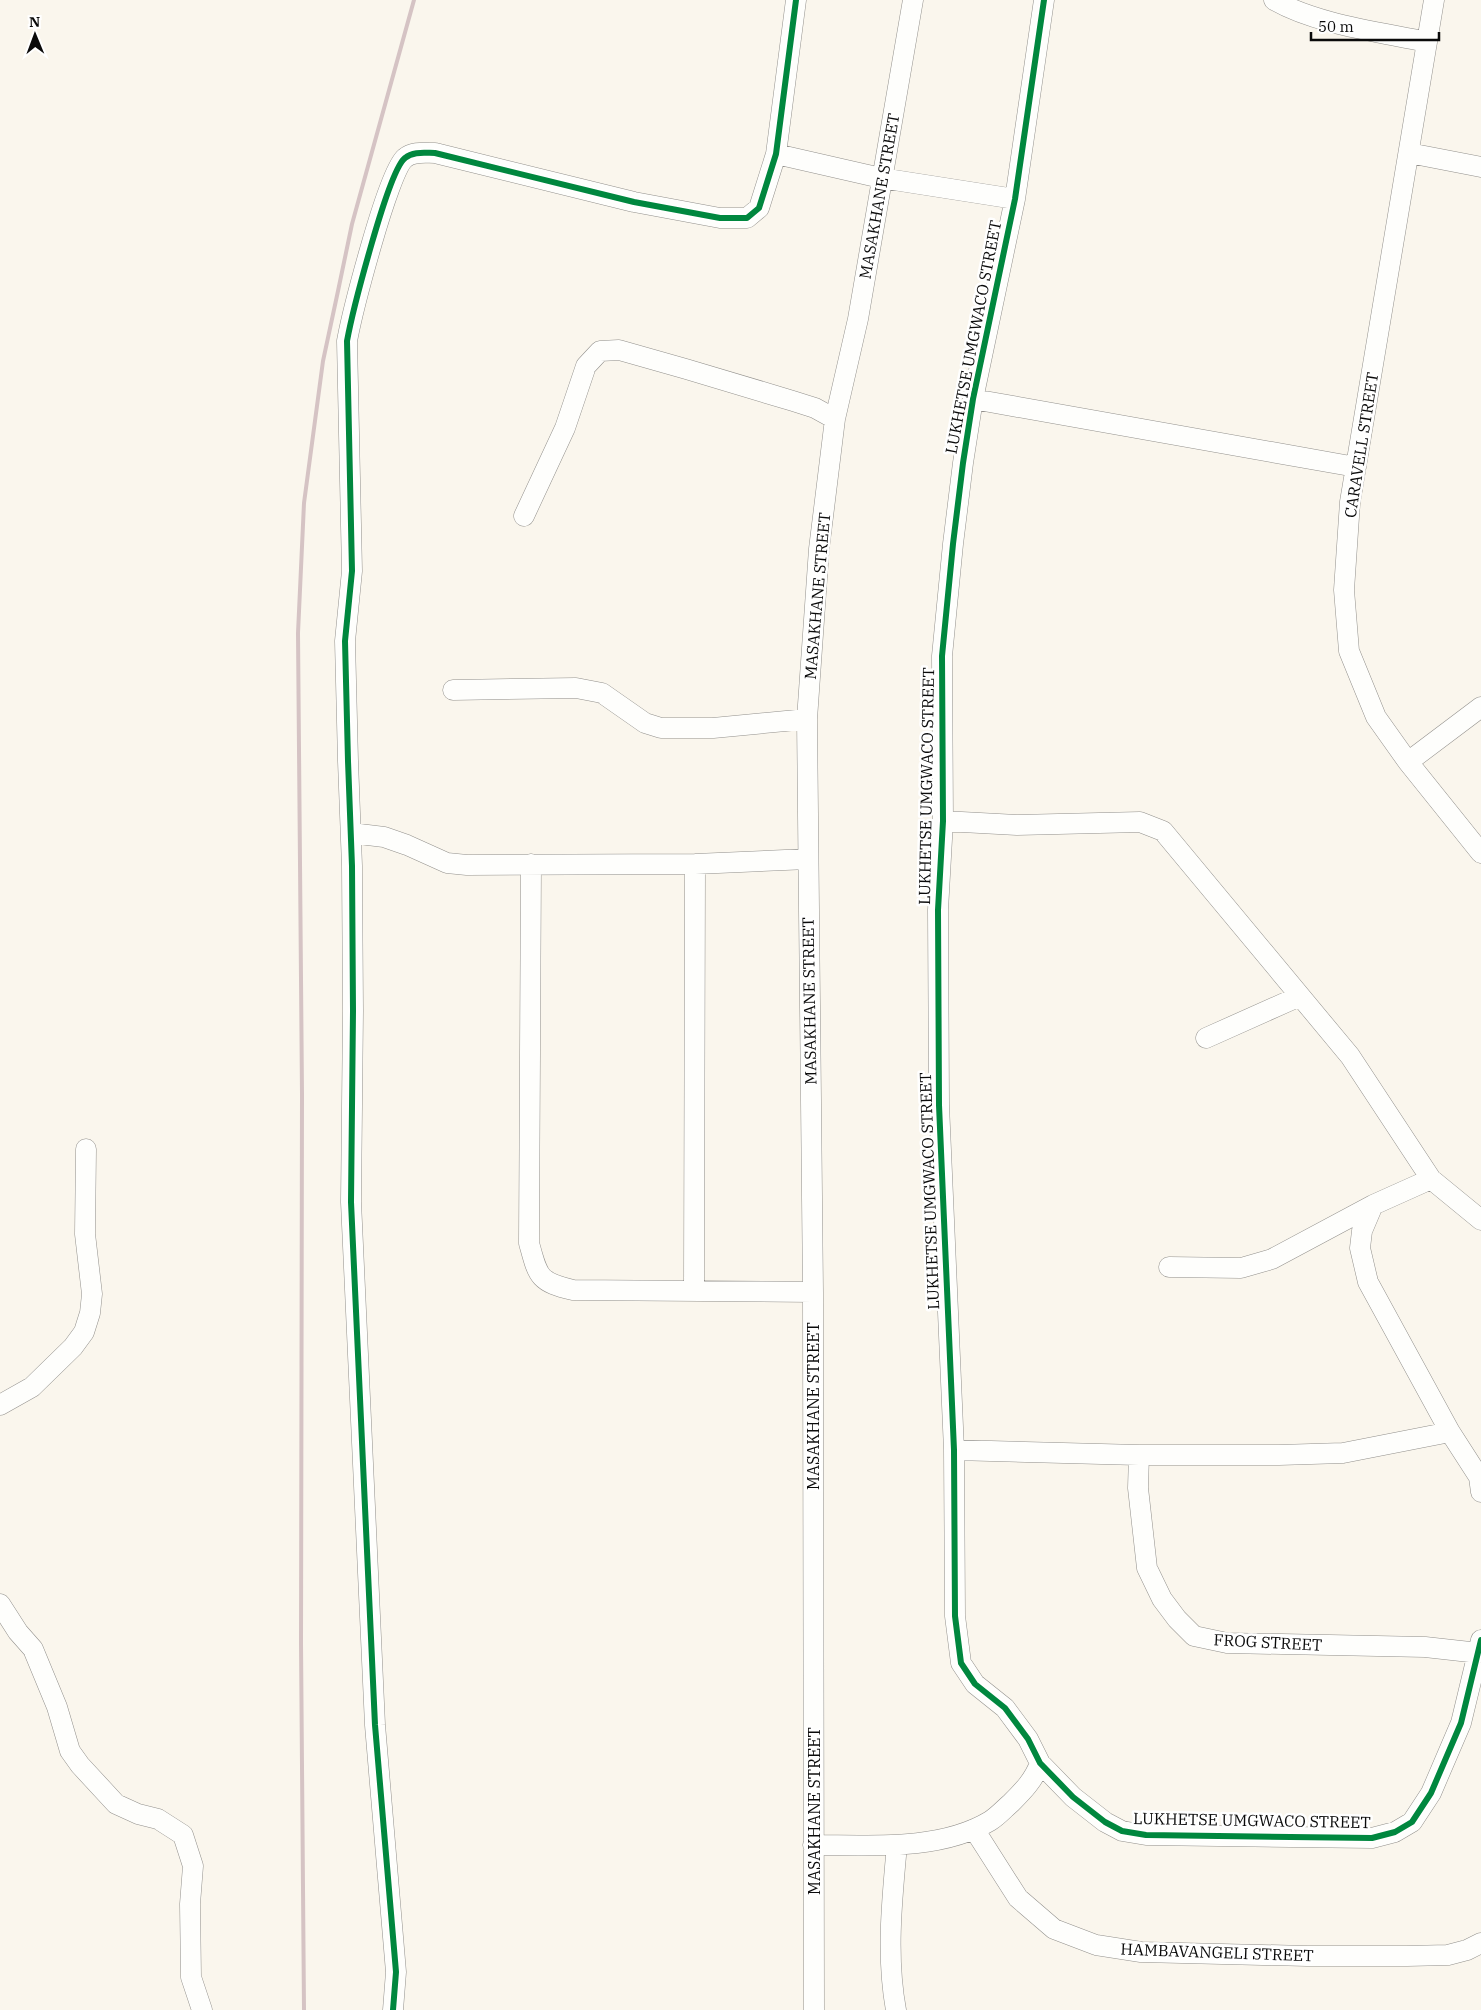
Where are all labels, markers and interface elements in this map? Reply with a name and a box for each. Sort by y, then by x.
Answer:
north arrow [10,10,60,60]
scale bar [1311,10,1438,42]
text: N [29,13,40,31]
text: 50 m [1318,17,1354,36]
street label: MASAKHANE STREET [855,112,903,280]
street label: LUKHETSE UMGWACO STREET [941,218,1005,456]
street label: CARAVELL STREET [1340,371,1382,519]
street label: MASAKHANE STREET [800,512,834,680]
street label: LUKHETSE UMGWACO STREET [914,667,938,905]
street label: MASAKHANE STREET [798,917,820,1085]
street label: LUKHETSE UMGWACO STREET [915,1072,943,1310]
street label: MASAKHANE STREET [803,1322,823,1490]
street label: FROG STREET [1213,1629,1323,1655]
street label: MASAKHANE STREET [804,1727,824,1895]
street label: LUKHETSE UMGWACO STREET [1133,1808,1371,1832]
street label: HAMBAVANGELI STREET [1120,1939,1314,1965]

